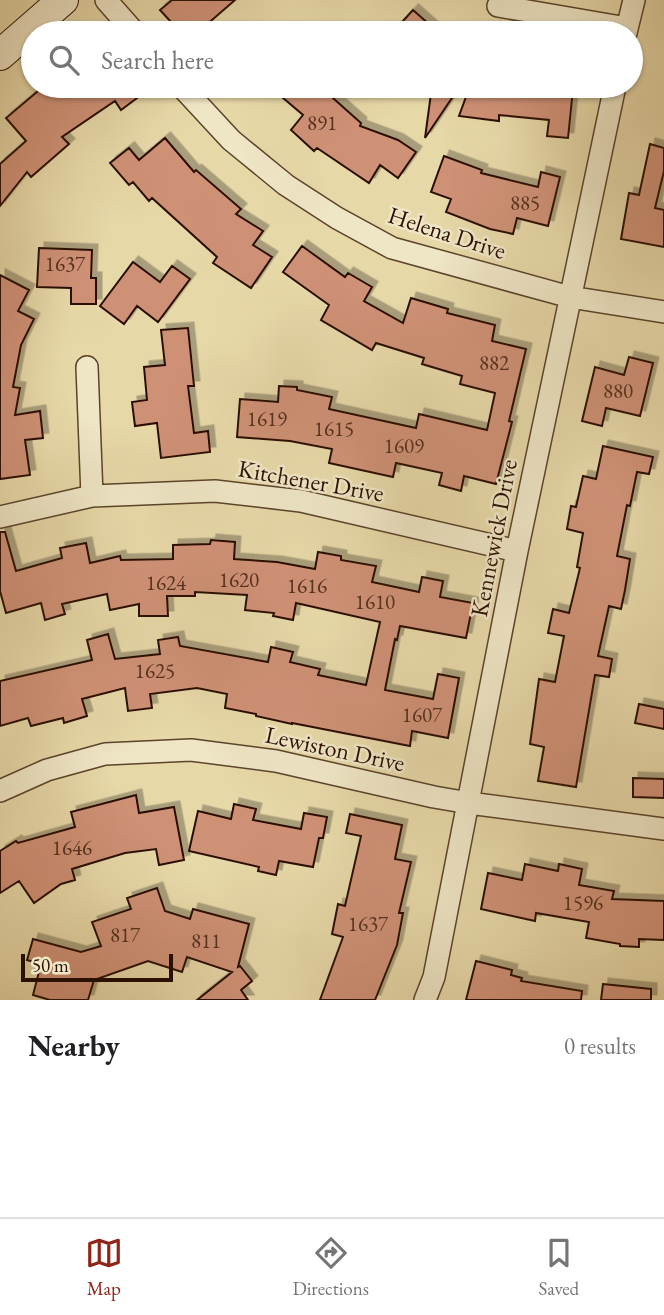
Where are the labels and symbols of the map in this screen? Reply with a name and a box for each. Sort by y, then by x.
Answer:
house number: 891 [307,109,337,136]
house number: 885 [510,189,540,216]
street label: Helena Drive [384,199,510,266]
house number: 1637 [45,250,86,277]
house number: 882 [479,349,509,376]
house number: 880 [603,377,633,404]
house number: 1619 [247,405,287,432]
house number: 1615 [314,415,354,442]
house number: 1609 [384,432,424,459]
street label: Kitchener Drive [236,452,386,509]
street label: Kennewick Drive [463,457,524,619]
house number: 1620 [219,566,259,593]
house number: 1624 [146,569,187,596]
house number: 1616 [287,572,327,599]
house number: 1610 [355,588,395,615]
house number: 1625 [135,657,175,684]
house number: 1607 [402,701,443,728]
street label: Lewiston Drive [263,719,408,778]
house number: 1646 [52,834,92,861]
house number: 1596 [563,889,603,916]
house number: 1637 [348,910,389,937]
house number: 817 [110,921,141,948]
house number: 811 [191,927,221,954]
scale bar [21,951,173,983]

